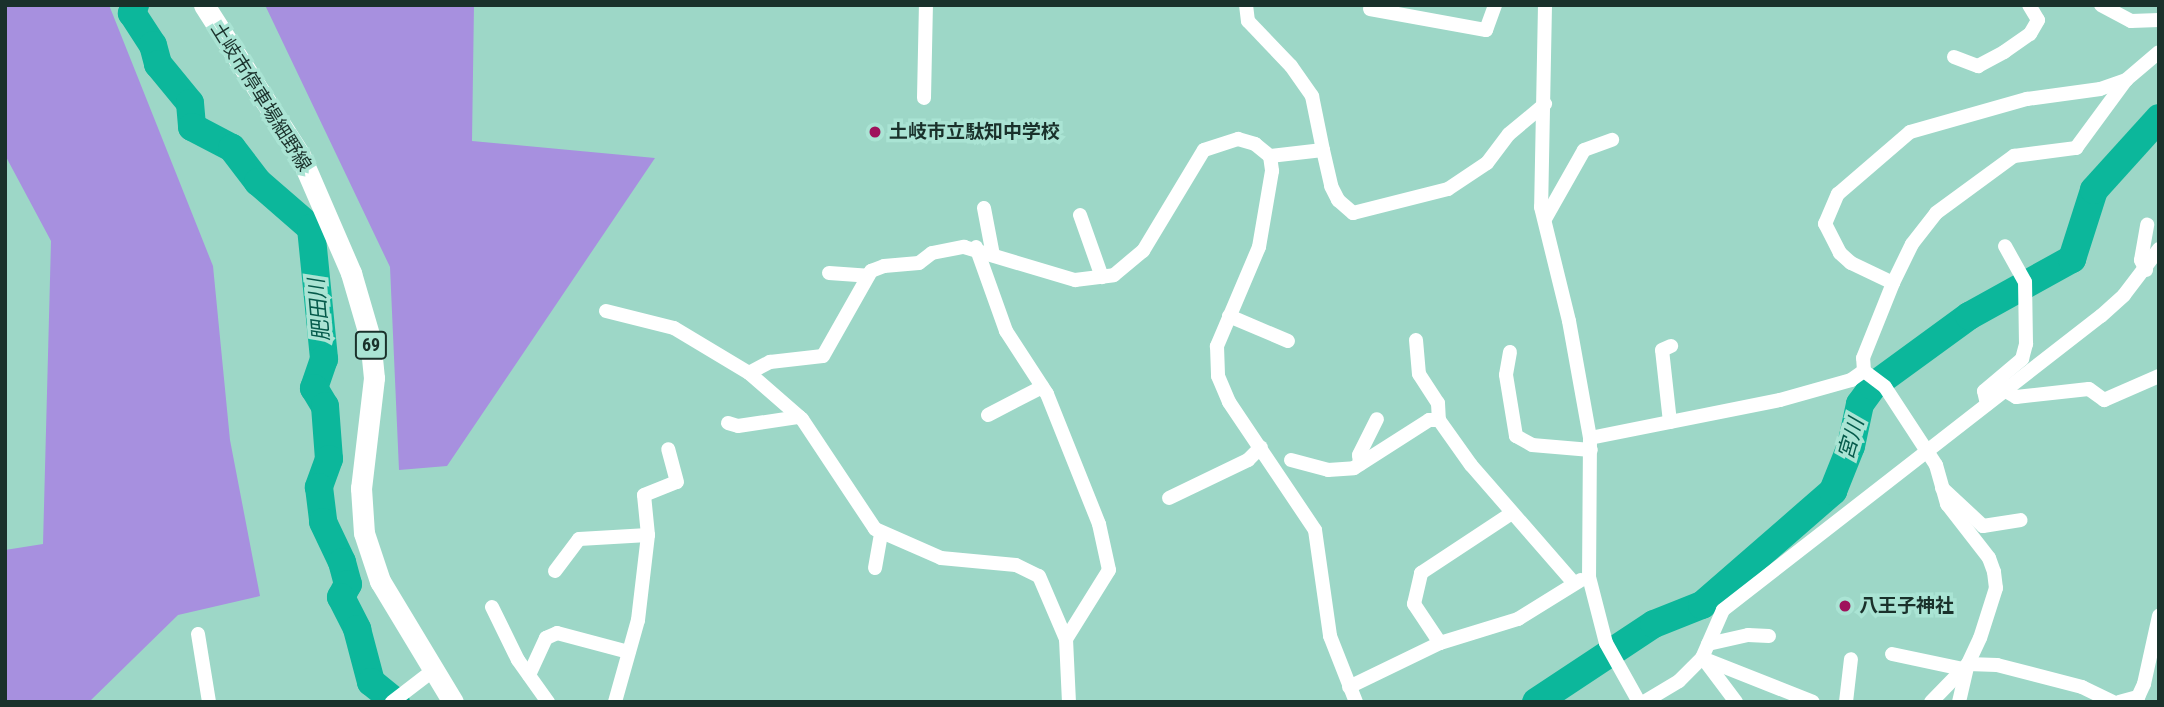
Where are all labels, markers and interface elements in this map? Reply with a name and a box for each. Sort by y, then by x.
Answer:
street label: 土岐市停車場細野線 [206,18,316,176]
place label: 土岐市立駄知中学校 [889,121,1060,143]
marker: 土岐市立駄知中学校 [867,124,883,140]
water label: 肥田川 [304,278,334,342]
road number: 69 [354,330,388,360]
water label: 宮川 [1833,415,1869,463]
place label: 八王子神社 [1859,595,1954,617]
marker: 八王子神社 [1837,598,1853,614]

